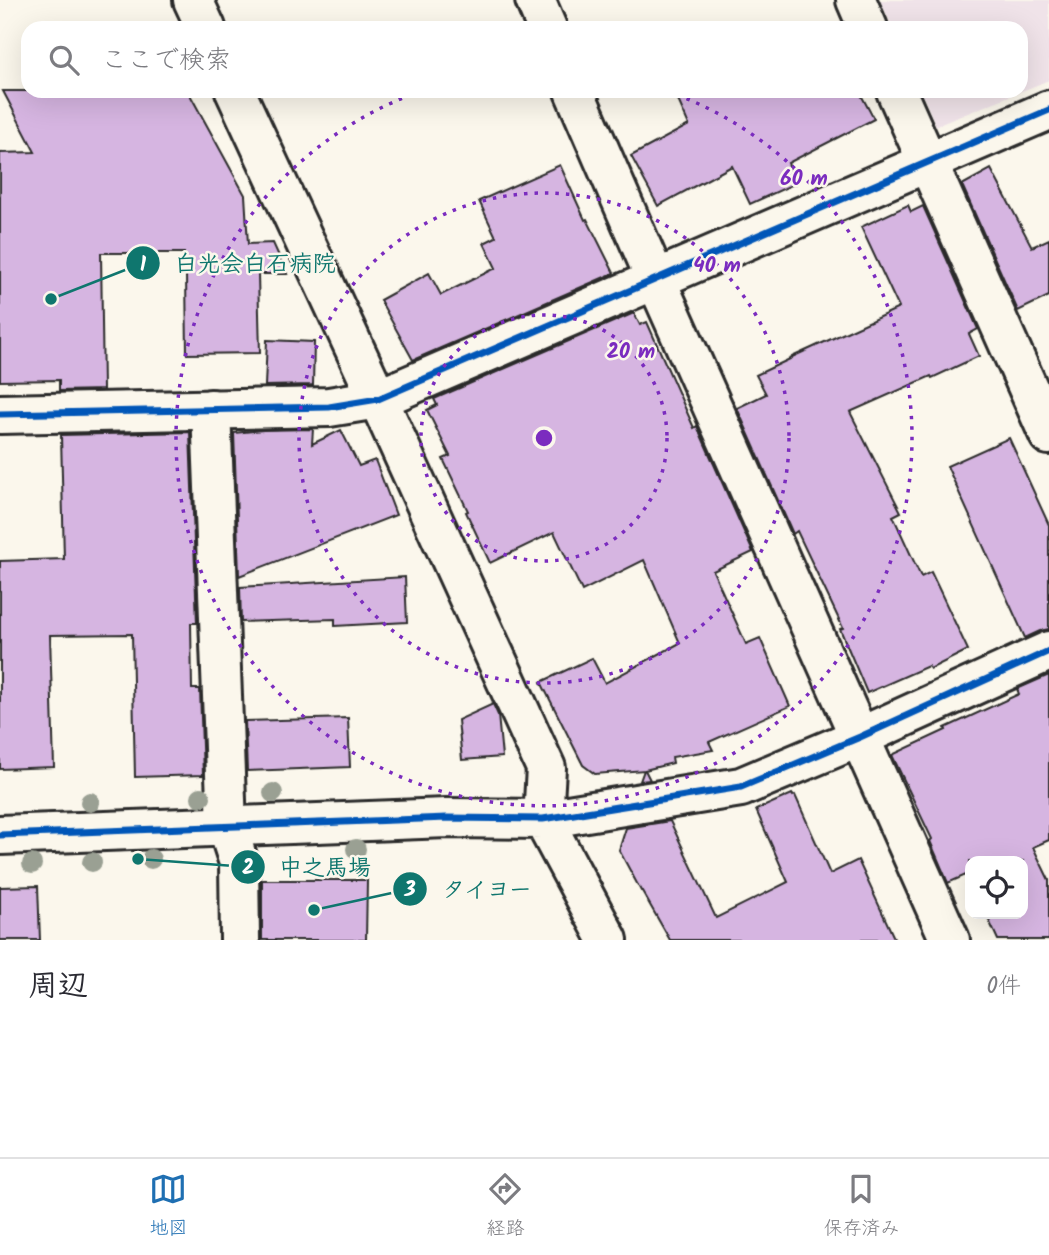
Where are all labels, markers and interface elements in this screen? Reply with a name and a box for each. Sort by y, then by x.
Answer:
search box [21,21,1028,98]
text: ここで検索 [101,40,231,82]
icon: search [45,41,83,79]
text: 60 m [780,163,828,196]
callout: 白光会白石病院 [126,241,350,285]
text: 白光会白石病院 [175,247,336,283]
text: 1 [140,249,147,282]
text: 40 m [693,250,741,283]
text: 20 m [607,336,655,369]
centre of rings [532,426,556,450]
callout: 中之馬場 [230,845,385,889]
text: 中之馬場 [279,851,371,887]
text: 2 [242,852,254,885]
map controls [965,856,1028,919]
button: locate [965,856,1028,919]
callout: タイヨー [393,867,547,911]
text: タイヨー [442,873,532,909]
text: 3 [403,874,416,907]
text: 周辺 [28,963,88,1011]
text: 0件 [987,969,1021,1005]
tab: 地図 [149,1170,188,1244]
tab: 経路 [486,1170,525,1244]
tab: 保存済み [823,1170,900,1244]

